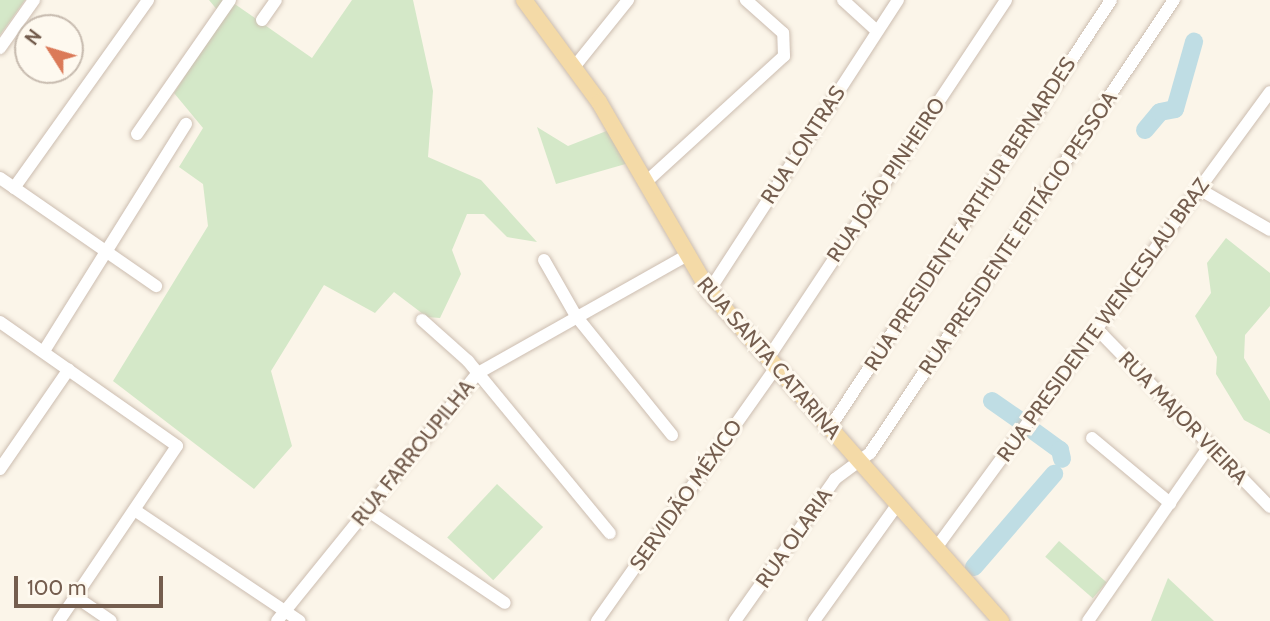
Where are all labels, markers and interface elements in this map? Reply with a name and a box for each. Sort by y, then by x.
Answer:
north arrow [14,14,84,84]
text: N [20,25,47,50]
street label: RUA PRESIDENTE ARTHUR BERNARDES [859,53,1081,375]
street label: RUA LONTRAS [756,81,850,209]
street label: RUA PRESIDENTE EPITÁCIO PESSOA [914,87,1122,379]
street label: RUA JOÃO PINHEIRO [822,93,950,267]
street label: RUA PRESIDENTE WENCESLAU BRAZ [992,173,1214,467]
street label: RUA SANTA CATARINA [692,272,846,444]
street label: RUA MAJOR VIEIRA [1113,346,1253,490]
street label: RUA FARROUPILHA [346,375,480,531]
street label: SERVIDÃO MÉXICO [625,415,747,575]
street label: RUA OLARIA [750,483,838,593]
scale bar [18,562,166,606]
text: 100 m [27,575,86,600]

